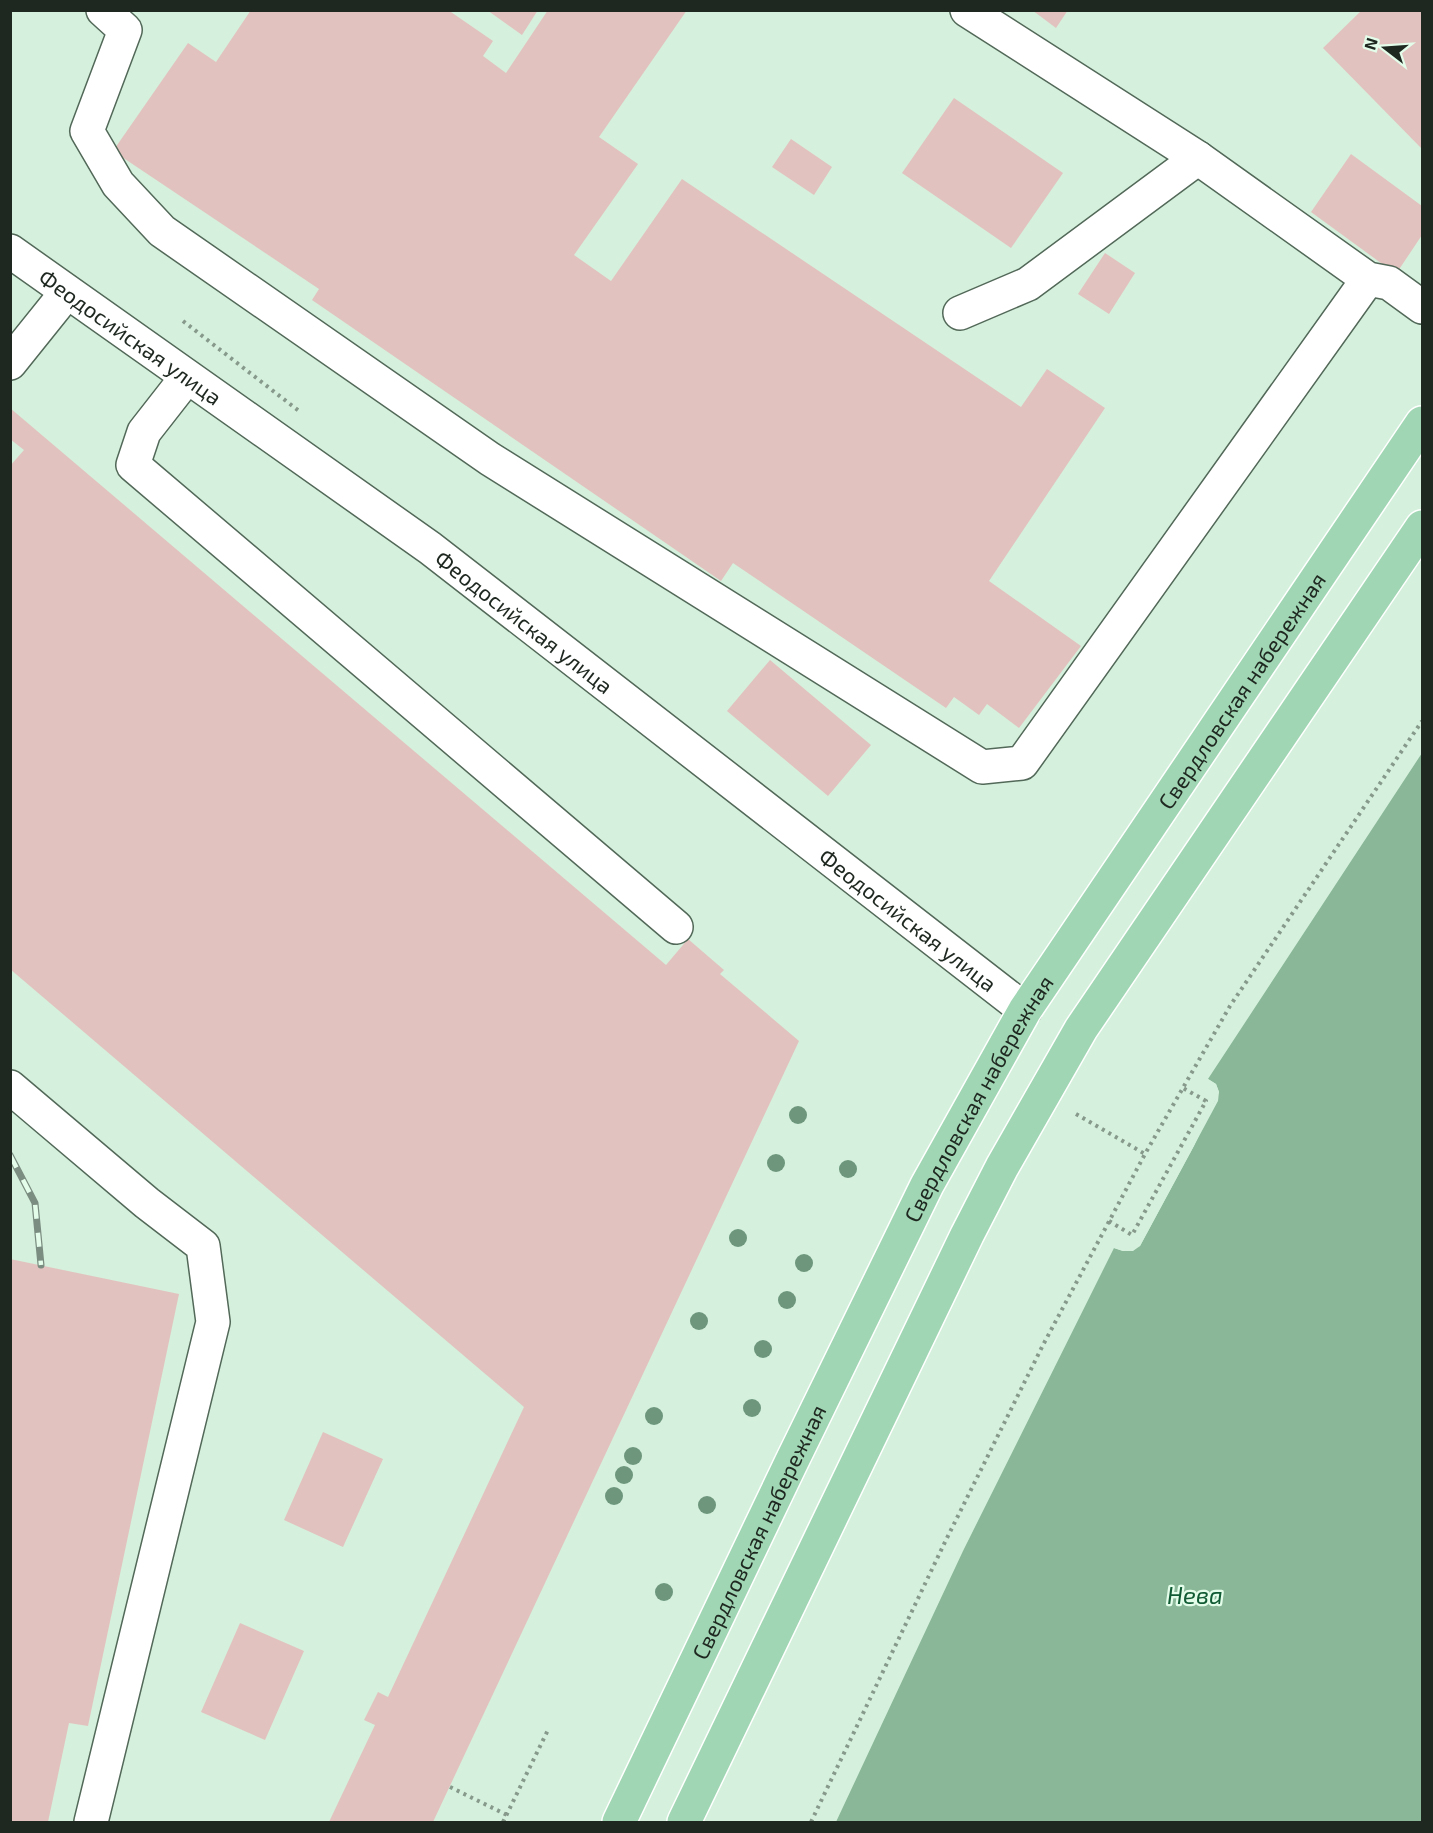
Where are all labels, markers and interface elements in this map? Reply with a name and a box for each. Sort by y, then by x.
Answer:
north arrow [1355,18,1415,78]
text: N [1359,35,1381,52]
street label: Феодосийская улица [35,263,227,410]
street label: Феодосийская улица [431,544,618,698]
street label: Свердловская набережная [1152,567,1330,813]
street label: Феодосийская улица [814,842,1002,996]
street label: Свердловская набережная [898,970,1058,1226]
street label: Свердловская набережная [686,1400,831,1663]
water label: Нева [1167,1580,1223,1609]

